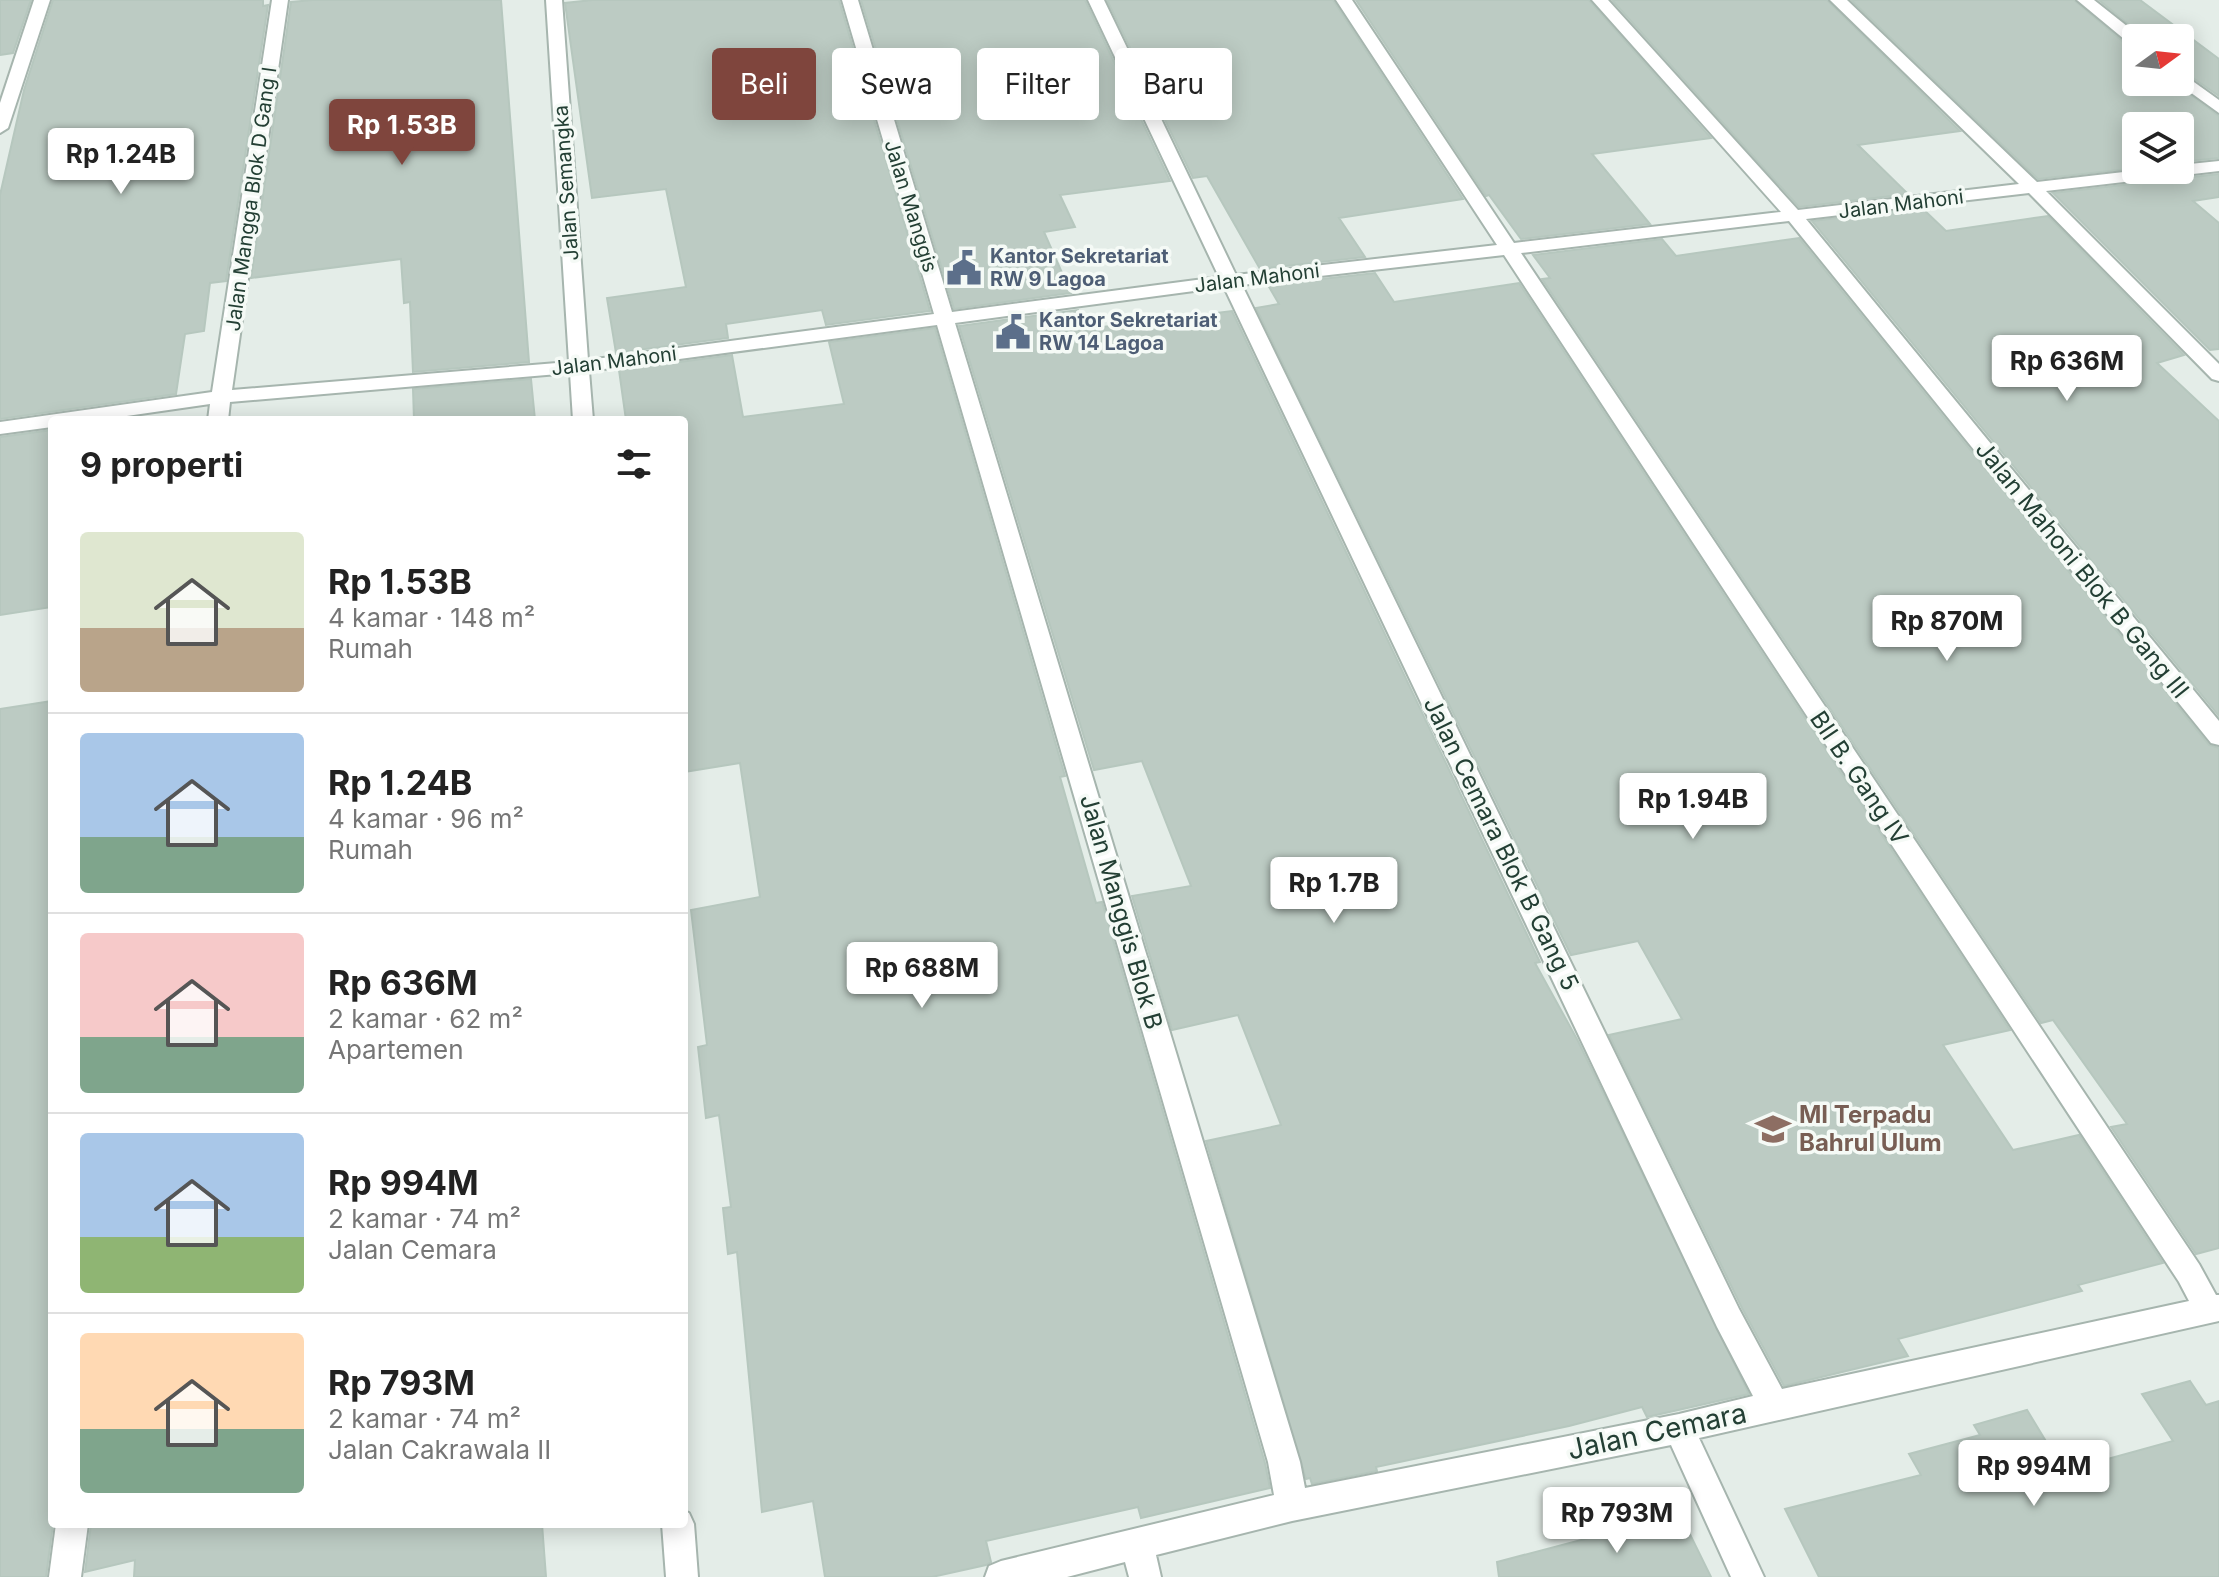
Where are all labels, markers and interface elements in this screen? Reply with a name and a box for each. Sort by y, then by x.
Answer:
north arrow [2122,24,2194,96]
map controls [2122,24,2194,184]
chip: Beli [712,48,816,120]
chip: Sewa [832,48,961,120]
chip: Filter [977,48,1099,120]
chip: Baru [1115,48,1232,120]
street label: Jalan Mangga Blok D Gang I [221,65,281,333]
pin: Rp 1.53B [319,99,485,167]
street label: Jalan Semangka [549,105,583,261]
text: Rp 1.53B [347,109,457,140]
button: layers [2122,112,2194,184]
pin: Rp 1.24B [38,128,204,196]
street label: Jalan Manggis [879,137,943,275]
text: Rp 1.24B [66,138,176,169]
street label: Jalan Mahoni [1837,184,1965,224]
place label: Kantor Sekretariat RW 9 Lagoa [990,244,1169,291]
public building icon: Kantor Sekretariat RW 9 Lagoa [945,249,983,287]
street label: Jalan Mahoni [1193,258,1321,298]
place label: Kantor Sekretariat RW 14 Lagoa [1039,308,1218,355]
public building icon: Kantor Sekretariat RW 14 Lagoa [994,313,1032,351]
pin: Rp 636M [1993,335,2141,403]
street label: Jalan Mahoni [550,341,678,381]
text: Rp 636M [2010,345,2124,376]
street label: Jalan Mahoni Blok B Gang III [1970,435,2195,704]
icon: filters [612,442,656,486]
text: 9 properti [80,444,243,485]
text: Rp 1.53B [328,561,472,602]
icon: home [144,564,240,660]
pin: Rp 870M [1873,595,2021,663]
text: 4 kamar · 148 m² [328,602,535,633]
text: Rp 870M [1890,605,2004,636]
text: Rumah [328,633,413,664]
street label: Jalan Cemara Blok B Gang 5 [1418,692,1585,995]
street label: BII B. Gang IV [1804,705,1915,850]
text: Rp 1.24B [328,762,472,803]
icon: home [144,765,240,861]
pin: Rp 1.94B [1610,773,1776,841]
text: Rp 1.94B [1638,783,1748,814]
street label: Jalan Manggis Blok B [1074,791,1169,1033]
text: 4 kamar · 96 m² [328,803,524,834]
text: Rumah [328,834,413,865]
pin: Rp 1.7B [1260,857,1408,925]
text: Rp 1.7B [1288,867,1380,898]
pin: Rp 688M [848,942,996,1010]
text: Rp 688M [865,952,979,983]
text: Rp 636M [328,962,478,1003]
icon: home [144,965,240,1061]
text: 2 kamar · 62 m² [328,1003,523,1034]
text: Apartemen [328,1034,464,1065]
place label: MI Terpadu Bahrul Ulum [1799,1100,1942,1157]
school or university icon: MI Terpadu Bahrul Ulum [1754,1110,1792,1148]
text: Rp 994M [328,1162,479,1203]
icon: home [144,1165,240,1261]
text: 2 kamar · 74 m² [328,1203,521,1234]
text: Jalan Cemara [328,1234,497,1265]
text: Rp 793M [328,1362,475,1403]
icon: home [144,1365,240,1461]
street label: Jalan Cemara [1564,1395,1750,1467]
text: 2 kamar · 74 m² [328,1403,521,1434]
text: Jalan Cakrawala II [328,1434,551,1465]
pin: Rp 994M [1960,1440,2108,1508]
text: Rp 994M [1976,1450,2092,1481]
pin: Rp 793M [1543,1487,1691,1555]
text: Rp 793M [1561,1497,1673,1528]

